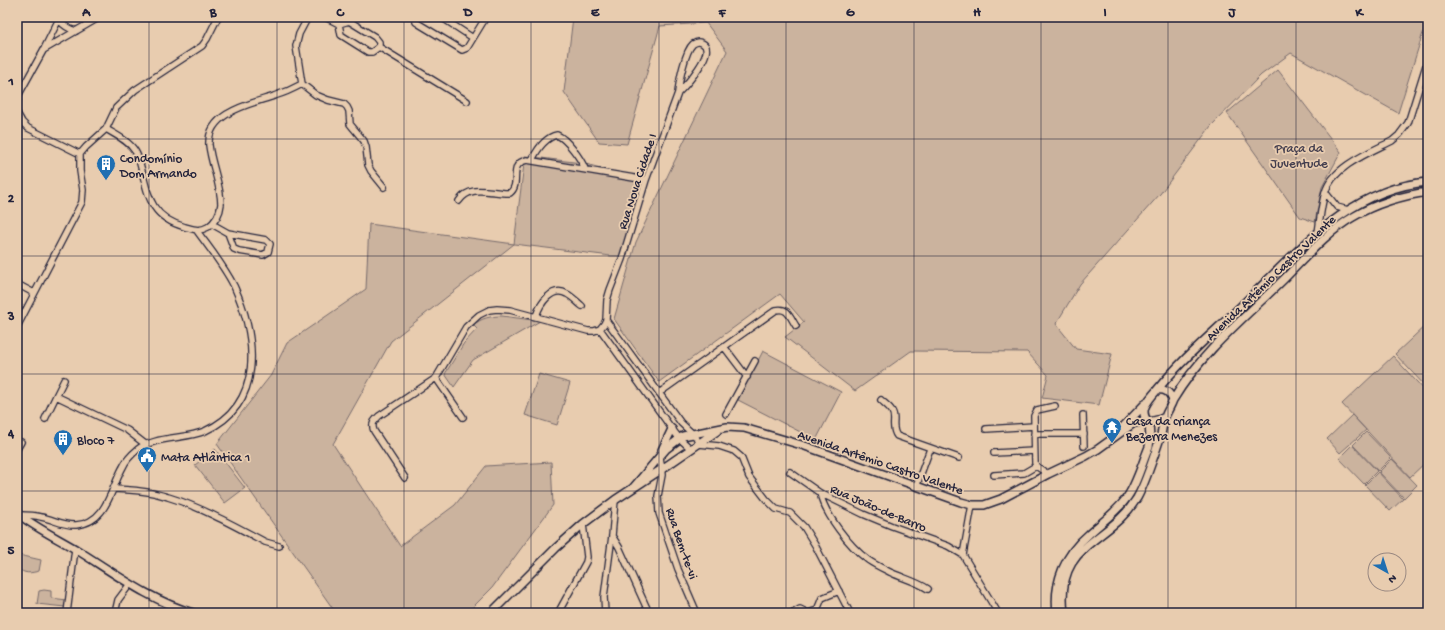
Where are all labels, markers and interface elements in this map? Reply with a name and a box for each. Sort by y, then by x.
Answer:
text: A [81,6,91,21]
text: B [209,6,218,21]
text: C [335,6,345,21]
text: D [463,6,473,21]
text: E [591,6,600,21]
text: F [718,6,727,21]
text: G [846,6,855,21]
text: H [973,6,981,21]
text: I [1103,6,1107,21]
text: J [1228,6,1237,21]
text: K [1354,6,1364,21]
text: 1 [7,75,14,90]
street label: Rua Nova Cidade I [616,132,661,232]
park label: Praça da Juventude [1270,142,1328,172]
place label: Condomínio Dom Armando [119,152,197,182]
building icon: Condomínio Dom Armando [95,153,117,181]
text: 2 [8,192,15,207]
street label: Avenida Artêmio Castro Valente [1204,213,1340,345]
text: 3 [7,310,15,325]
place label: Casa da criança Bezerra Menezes [1125,415,1218,445]
temple icon: Casa da criança Bezerra Menezes [1101,416,1123,444]
text: 4 [7,427,15,442]
building icon: Bloco 7 [52,428,74,456]
street label: Avenida Artêmio Castro Valente [795,428,965,499]
place label: Bloco 7 [76,434,116,449]
public building icon: Mata Atlântica 1 [136,445,158,473]
place label: Mata Atlântica 1 [161,450,250,466]
street label: Rua João-de-Barro [828,482,929,536]
street label: Rua Bem-te-vi [661,506,700,582]
text: 5 [8,544,15,559]
north arrow [1367,552,1407,592]
text: N [1385,571,1399,585]

